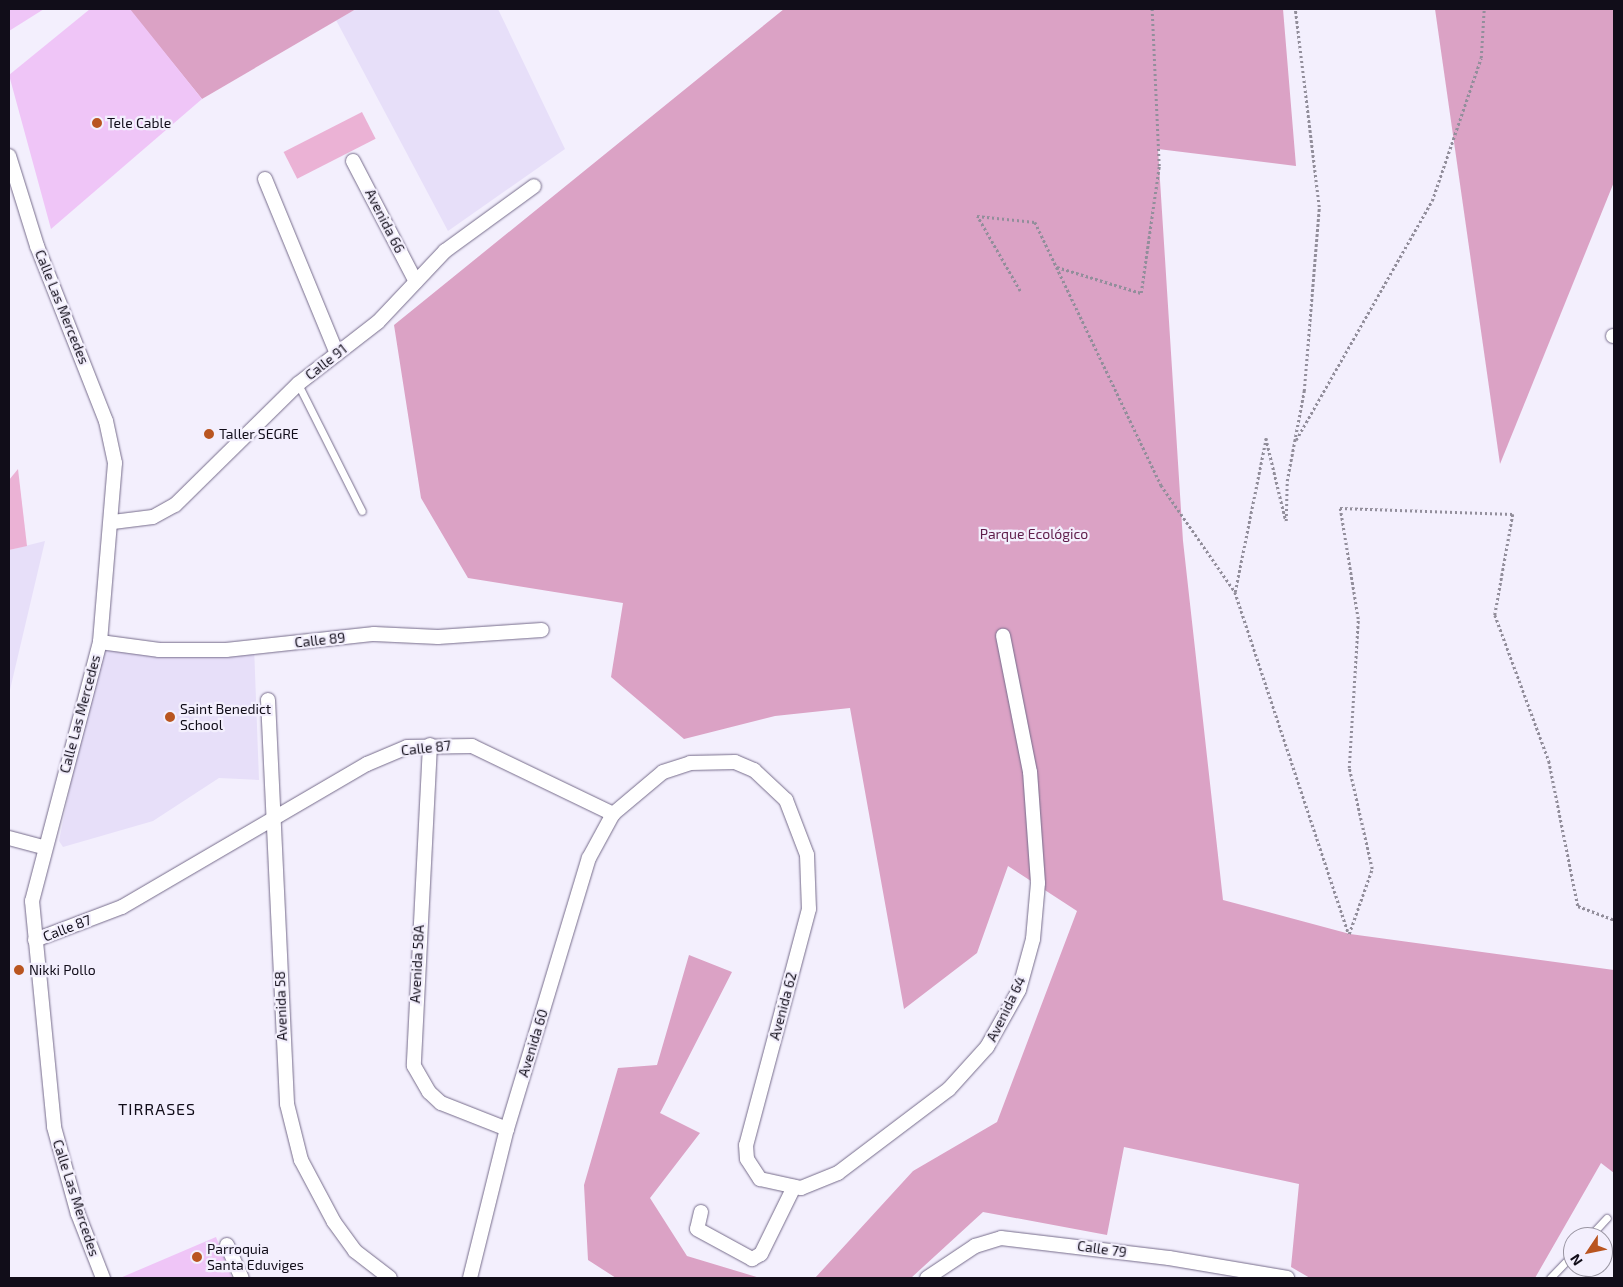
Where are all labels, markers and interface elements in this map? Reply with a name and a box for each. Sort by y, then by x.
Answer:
place label: Tele Cable [107,115,171,131]
marker: Tele Cable [91,117,103,129]
street label: Avenida 66 [362,186,408,256]
street label: Calle Las Mercedes [31,247,93,367]
street label: Calle 91 [302,341,350,383]
place label: Taller SEGRE [219,426,299,442]
marker: Taller SEGRE [203,428,215,440]
park label: Parque Ecológico [980,526,1088,542]
street label: Calle 89 [294,629,346,651]
street label: Calle Las Mercedes [56,653,104,775]
place label: Saint Benedict School [180,701,271,734]
marker: Saint Benedict School [164,711,176,723]
street label: Calle 87 [400,737,452,759]
street label: Calle 87 [41,911,93,945]
street label: Avenida 58A [407,924,427,1004]
place label: Nikki Pollo [29,962,96,978]
marker: Nikki Pollo [13,964,25,976]
street label: Avenida 62 [766,970,800,1042]
street label: Avenida 58 [271,971,291,1041]
street label: Avenida 64 [983,974,1029,1044]
street label: Avenida 60 [515,1007,551,1079]
district label: TIRRASES [117,1099,197,1119]
street label: Calle Las Mercedes [49,1137,103,1259]
north arrow [1563,1227,1613,1277]
street label: Calle 79 [1076,1237,1128,1261]
place label: Parroquia Santa Eduviges [207,1241,304,1274]
marker: Parroquia Santa Eduviges [191,1251,203,1263]
text: N [1566,1251,1586,1269]

